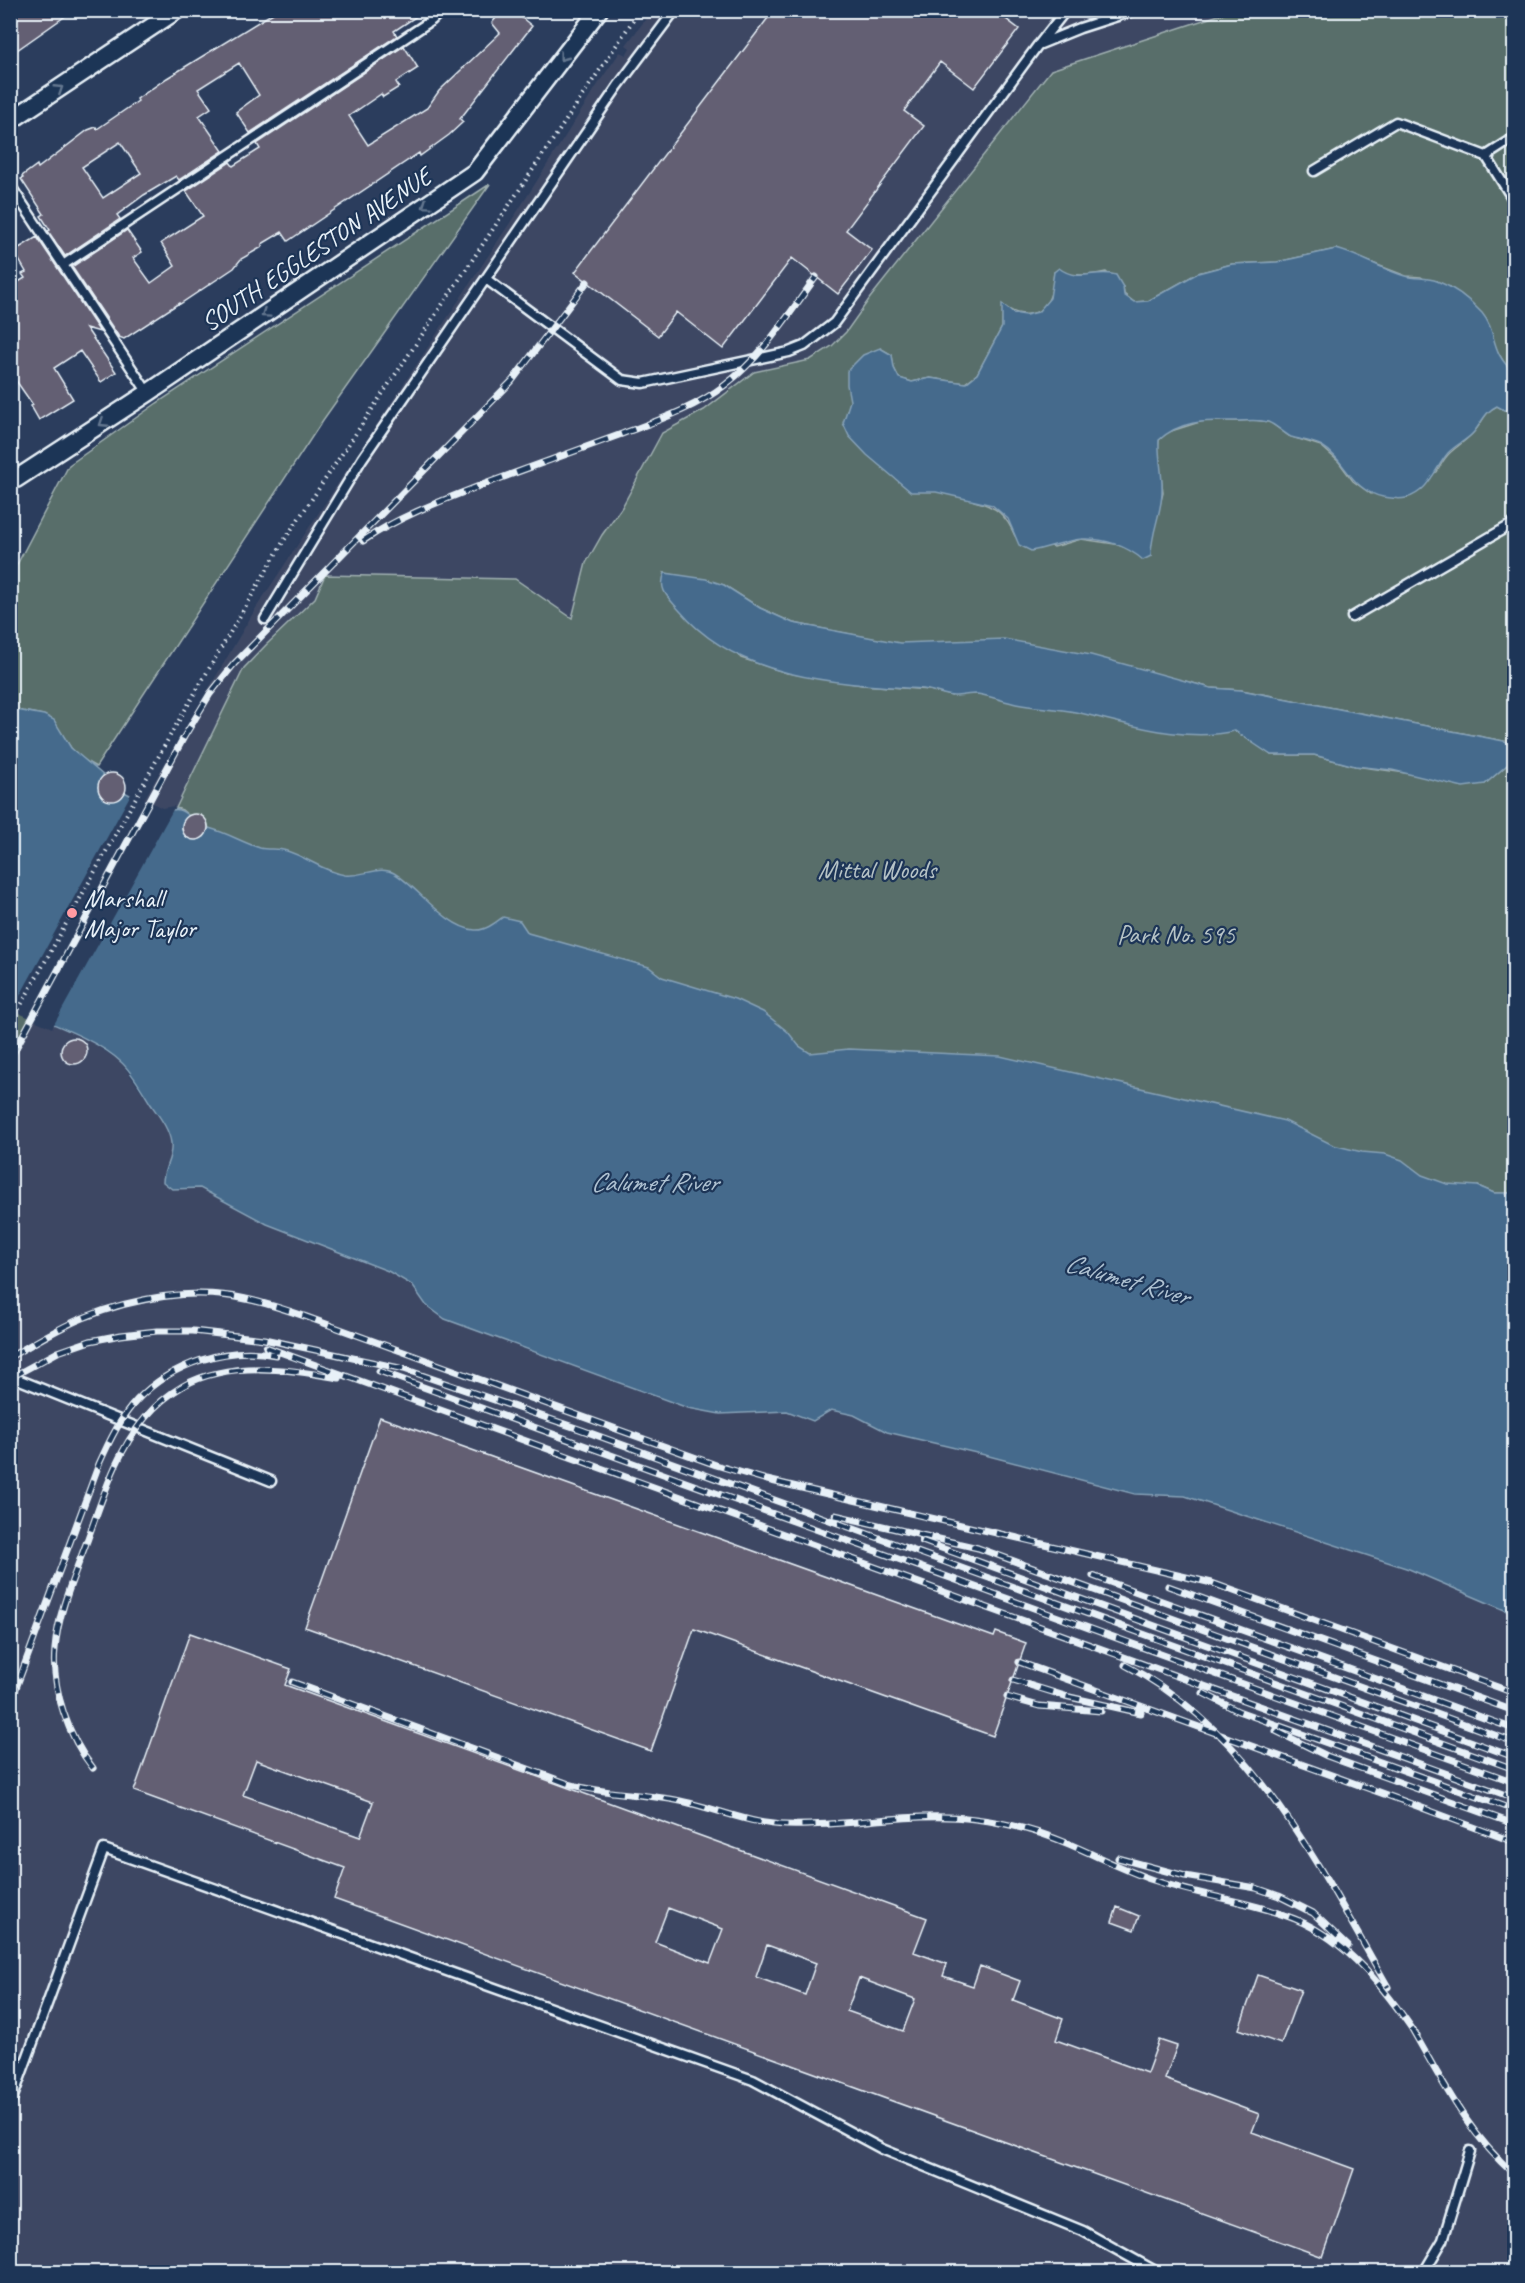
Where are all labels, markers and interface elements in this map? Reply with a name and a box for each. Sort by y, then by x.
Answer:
one-way arrow [559,50,570,61]
one-way arrow [53,85,64,96]
street label: SOUTH EGGLESTON AVENUE [195,158,441,339]
one-way arrow [422,198,433,209]
one-way arrow [261,307,272,318]
one-way arrow [99,415,109,427]
park label: Mittal Woods [818,853,938,886]
place label: Marshall Major Taylor [84,882,198,945]
marker: Marshall Major Taylor [65,906,79,920]
park label: Park No. 595 [1117,918,1236,951]
water label: Calumet River [590,1165,722,1199]
water label: Calumet River [1061,1245,1197,1314]

